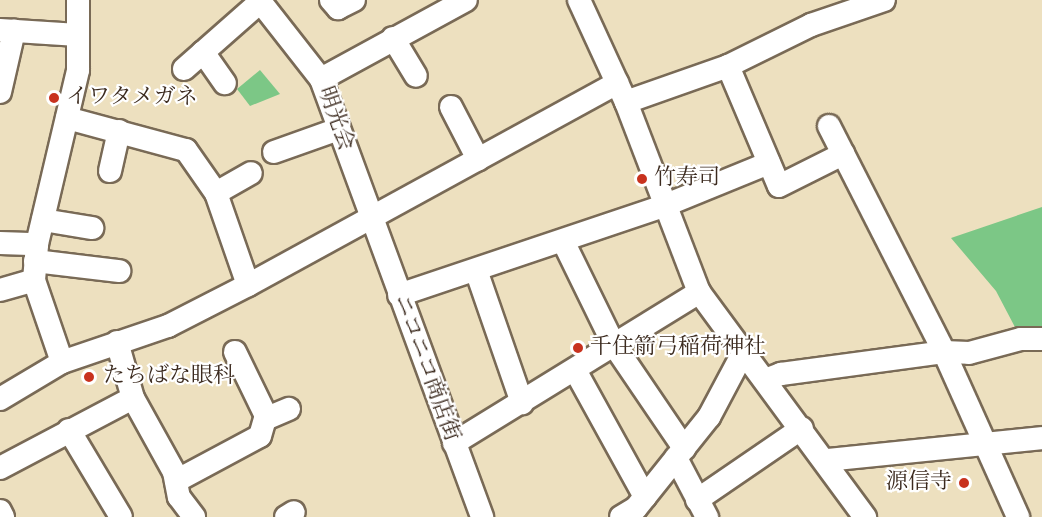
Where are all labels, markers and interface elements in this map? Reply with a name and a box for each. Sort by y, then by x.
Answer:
street label: 明光会 [311,83,359,155]
place label: イワタメガネ [66,85,198,111]
marker: イワタメガネ [47,91,61,105]
place label: 竹寿司 [654,166,720,192]
marker: 竹寿司 [635,172,649,186]
street label: ニコニコ商店街 [387,291,465,445]
place label: 千住箭弓稲荷神社 [590,335,766,361]
marker: 千住箭弓稲荷神社 [571,341,585,355]
place label: たちばな眼科 [103,364,235,390]
marker: たちばな眼科 [80,368,98,386]
place label: 源信寺 [886,470,952,496]
marker: 源信寺 [957,476,971,490]

